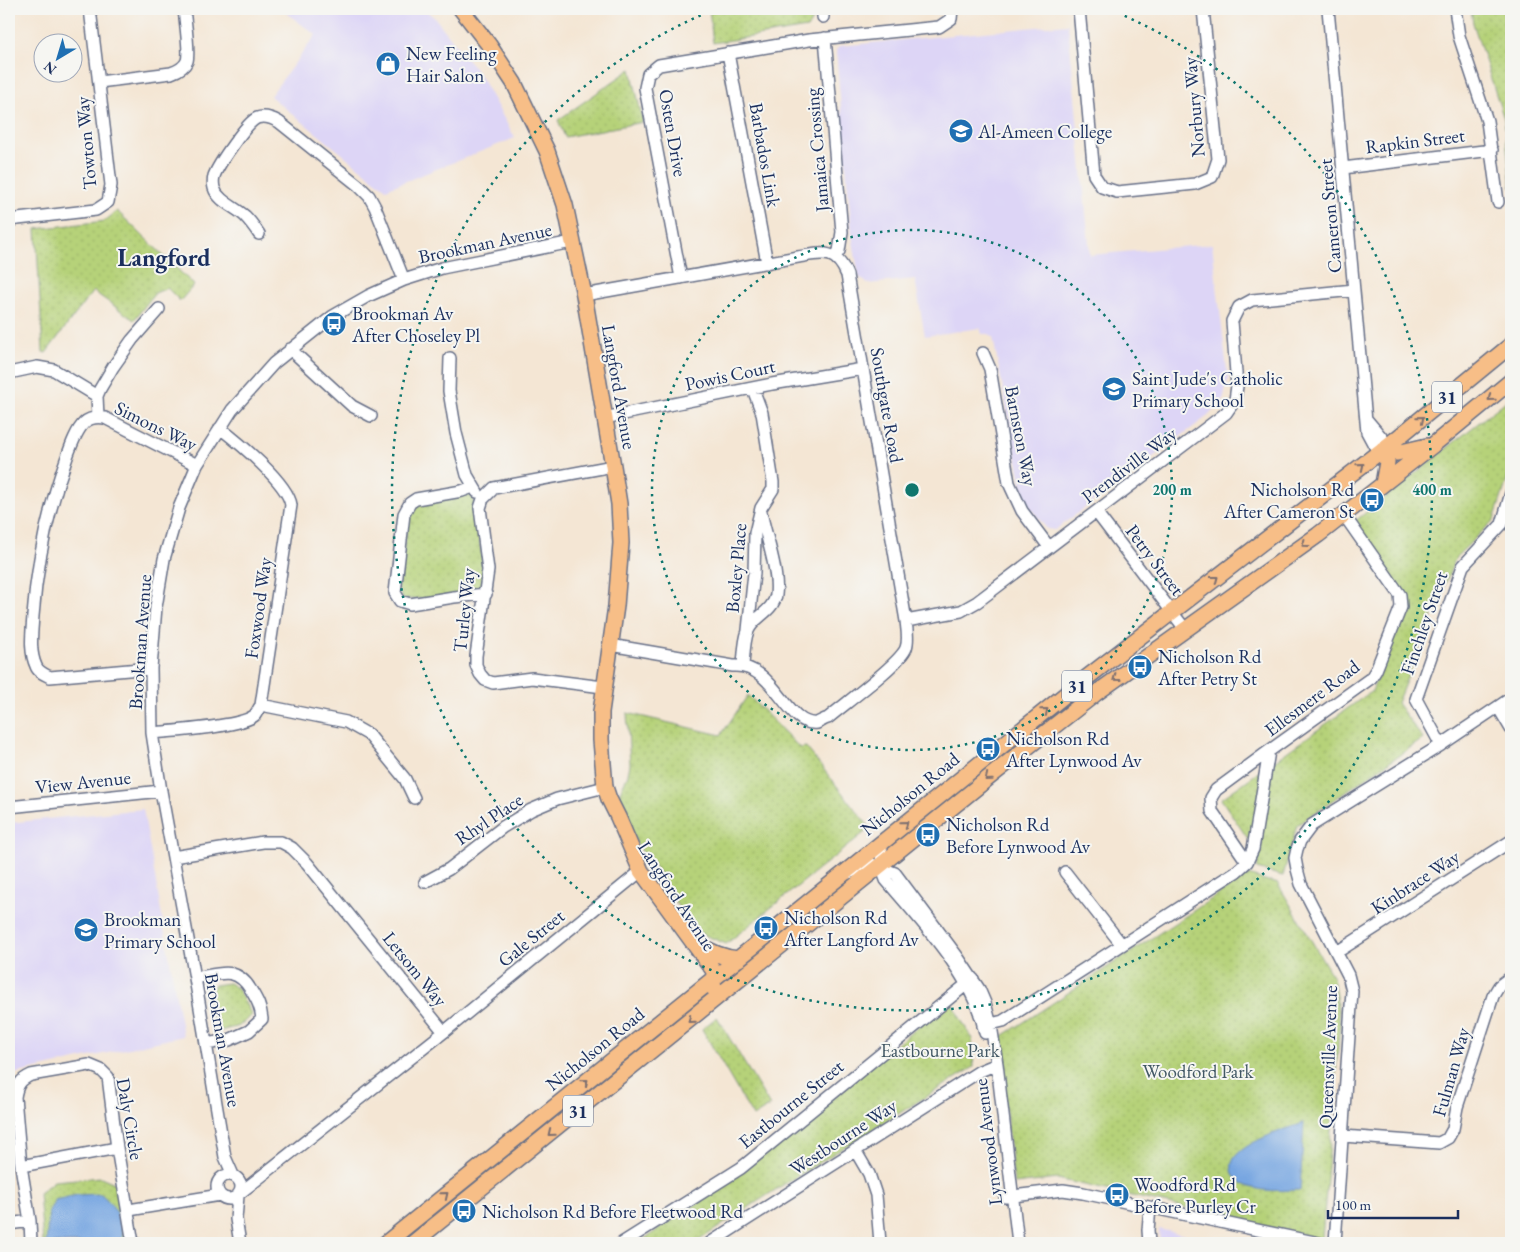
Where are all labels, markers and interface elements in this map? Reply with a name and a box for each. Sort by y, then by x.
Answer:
north arrow [32,32,82,82]
place label: New Feeling Hair Salon [406,41,497,88]
shop icon: New Feeling Hair Salon [375,51,401,77]
street label: Norbury Way [1177,55,1211,158]
text: N [39,57,60,79]
street label: Jamaica Crossing [799,86,835,215]
street label: Osten Drive [653,87,693,179]
street label: Towton Way [69,95,103,191]
street label: Barbados Link [744,101,787,210]
school or university icon: Al-Ameen College [948,118,974,144]
place label: Al-Ameen College [977,119,1112,144]
street label: Rapkin Street [1364,123,1466,159]
street label: Cameron Street [1313,158,1347,274]
street label: Brookman Avenue [416,217,554,269]
district label: Langford [117,242,211,274]
place label: Brookman Av After Choseley Pl [351,301,481,348]
bus stop icon: Brookman Av After Choseley Pl [321,311,347,337]
street label: Langford Avenue [596,323,642,451]
street label: Southgate Road [865,345,910,465]
street label: Powis Court [683,353,777,397]
place label: Saint Jude's Catholic Primary School [1132,366,1283,413]
school or university icon: Saint Jude's Catholic Primary School [1101,376,1127,402]
road number: 31 [1432,382,1462,412]
street label: Barnston Way [999,384,1043,489]
one-way arrow [1487,392,1496,401]
street label: Simons Way [111,395,202,457]
one-way arrow [1415,416,1424,424]
street label: Prendiville Way [1076,421,1182,509]
one-way arrow [1355,463,1364,471]
place label: Nicholson Rd After Cameron St [1223,477,1354,524]
text: 200 m [1152,480,1192,499]
text: 400 m [1412,480,1452,499]
centre of rings [903,481,921,499]
bus stop icon: Nicholson Rd After Cameron St [1359,487,1385,513]
street label: Petry Street [1120,519,1190,601]
street label: Boxley Place [720,522,752,614]
one-way arrow [1301,538,1311,547]
street label: Foxwood Way [239,555,278,660]
street label: Turley Way [447,566,481,653]
street label: Finchley Street [1395,568,1453,678]
street label: Brookman Avenue [123,573,157,711]
one-way arrow [1209,576,1219,585]
place label: Nicholson Rd After Petry St [1157,644,1262,691]
bus stop icon: Nicholson Rd After Petry St [1127,654,1153,680]
street label: Ellesmere Road [1259,654,1365,742]
road number: 31 [1062,670,1092,701]
one-way arrow [1113,672,1122,681]
one-way arrow [1039,708,1049,717]
place label: Nicholson Rd After Lynwood Av [1005,726,1142,773]
bus stop icon: Nicholson Rd After Lynwood Av [975,736,1001,762]
street label: Nicholson Road [855,746,965,841]
street label: View Avenue [34,765,132,799]
one-way arrow [985,773,994,782]
street label: Rhyl Place [450,787,528,851]
place label: Nicholson Rd Before Lynwood Av [946,812,1091,859]
one-way arrow [899,822,908,830]
bus stop icon: Nicholson Rd Before Lynwood Av [915,822,941,848]
street label: Langford Avenue [632,836,722,956]
street label: Kinbrace Way [1366,844,1465,920]
street label: Gale Street [492,903,570,973]
place label: Nicholson Rd After Langford Av [783,905,919,952]
place label: Brookman Primary School [104,907,216,954]
bus stop icon: Nicholson Rd After Langford Av [753,915,779,941]
school or university icon: Brookman Primary School [73,917,99,943]
street label: Letsom Way [377,926,453,1012]
street label: Brookman Avenue [199,971,247,1109]
street label: Queensville Avenue [1313,985,1343,1129]
street label: Nicholson Road [540,1001,650,1096]
one-way arrow [688,1014,697,1022]
street label: Fulman Way [1426,1024,1476,1120]
park label: Eastbourne Park [880,1038,1001,1063]
street label: Eastbourne Street [733,1054,849,1154]
park label: Woodford Park [1142,1059,1255,1084]
street label: Daly Circle [111,1076,149,1162]
street label: Lynwood Avenue [968,1077,1008,1207]
one-way arrow [580,1079,589,1088]
street label: Westbourne Way [785,1093,902,1181]
road number: 31 [563,1096,593,1126]
one-way arrow [548,1127,557,1135]
place label: Woodford Rd Before Purley Cr [1134,1172,1257,1219]
bus stop icon: Woodford Rd Before Purley Cr [1104,1182,1130,1208]
scale bar [1328,1187,1458,1219]
one-way arrow [439,1193,448,1201]
text: 100 m [1335,1195,1372,1214]
bus stop icon: Nicholson Rd Before Fleetwood Rd [451,1198,477,1224]
place label: Nicholson Rd Before Fleetwood Rd [482,1199,744,1224]

